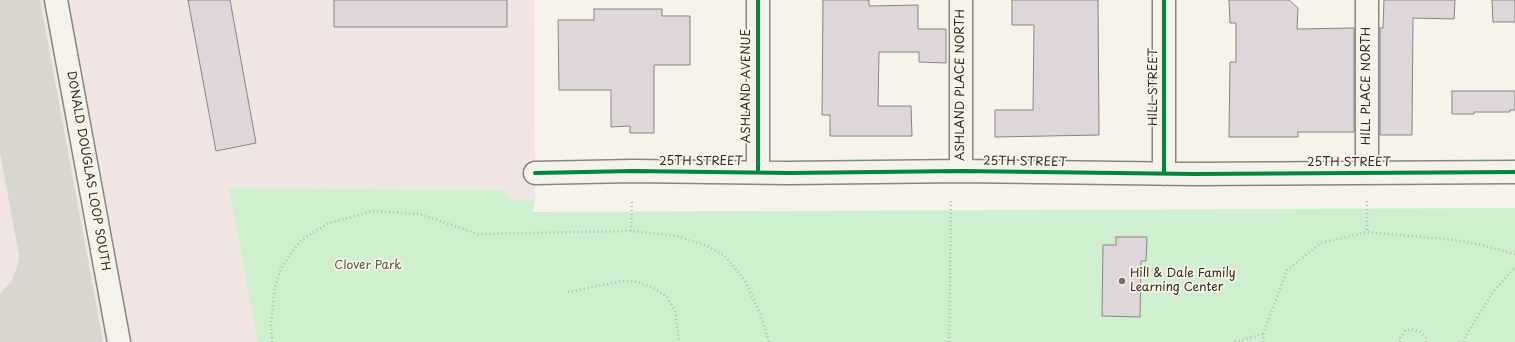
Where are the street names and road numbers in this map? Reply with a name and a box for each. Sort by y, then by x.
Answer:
street label: ASHLAND PLACE NORTH [954,9,968,161]
street label: HILL PLACE NORTH [1360,27,1374,145]
street label: ASHLAND AVENUE [740,29,754,143]
street label: HILL STREET [1147,48,1161,126]
street label: DONALD DOUGLAS LOOP SOUTH [63,70,113,272]
street label: 25TH STREET [983,154,1067,170]
street label: 25TH STREET [659,155,743,169]
street label: 25TH STREET [1307,156,1391,170]

